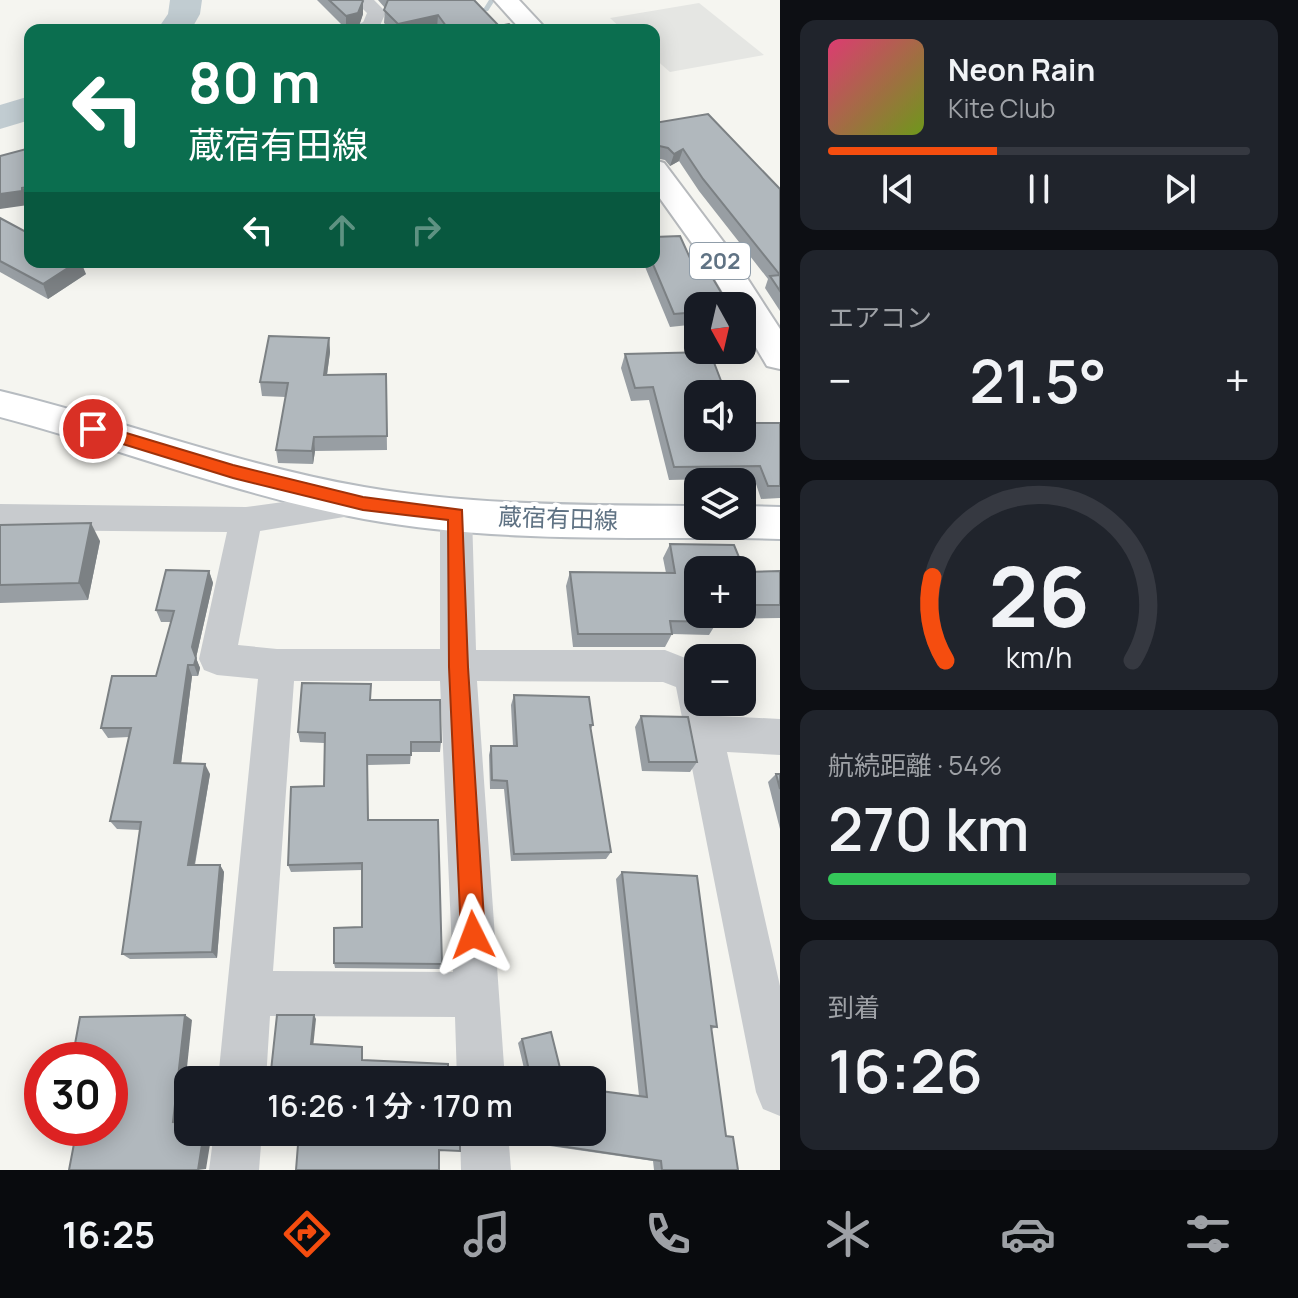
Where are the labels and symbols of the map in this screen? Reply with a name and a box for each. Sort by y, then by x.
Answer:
road number: 202 [690,243,750,279]
north arrow [684,292,756,364]
pin [59,395,127,463]
street label: 蔵宿有田線 [498,499,619,536]
position arrow [431,893,515,977]
speed limit sign: 30 [24,1042,128,1146]

